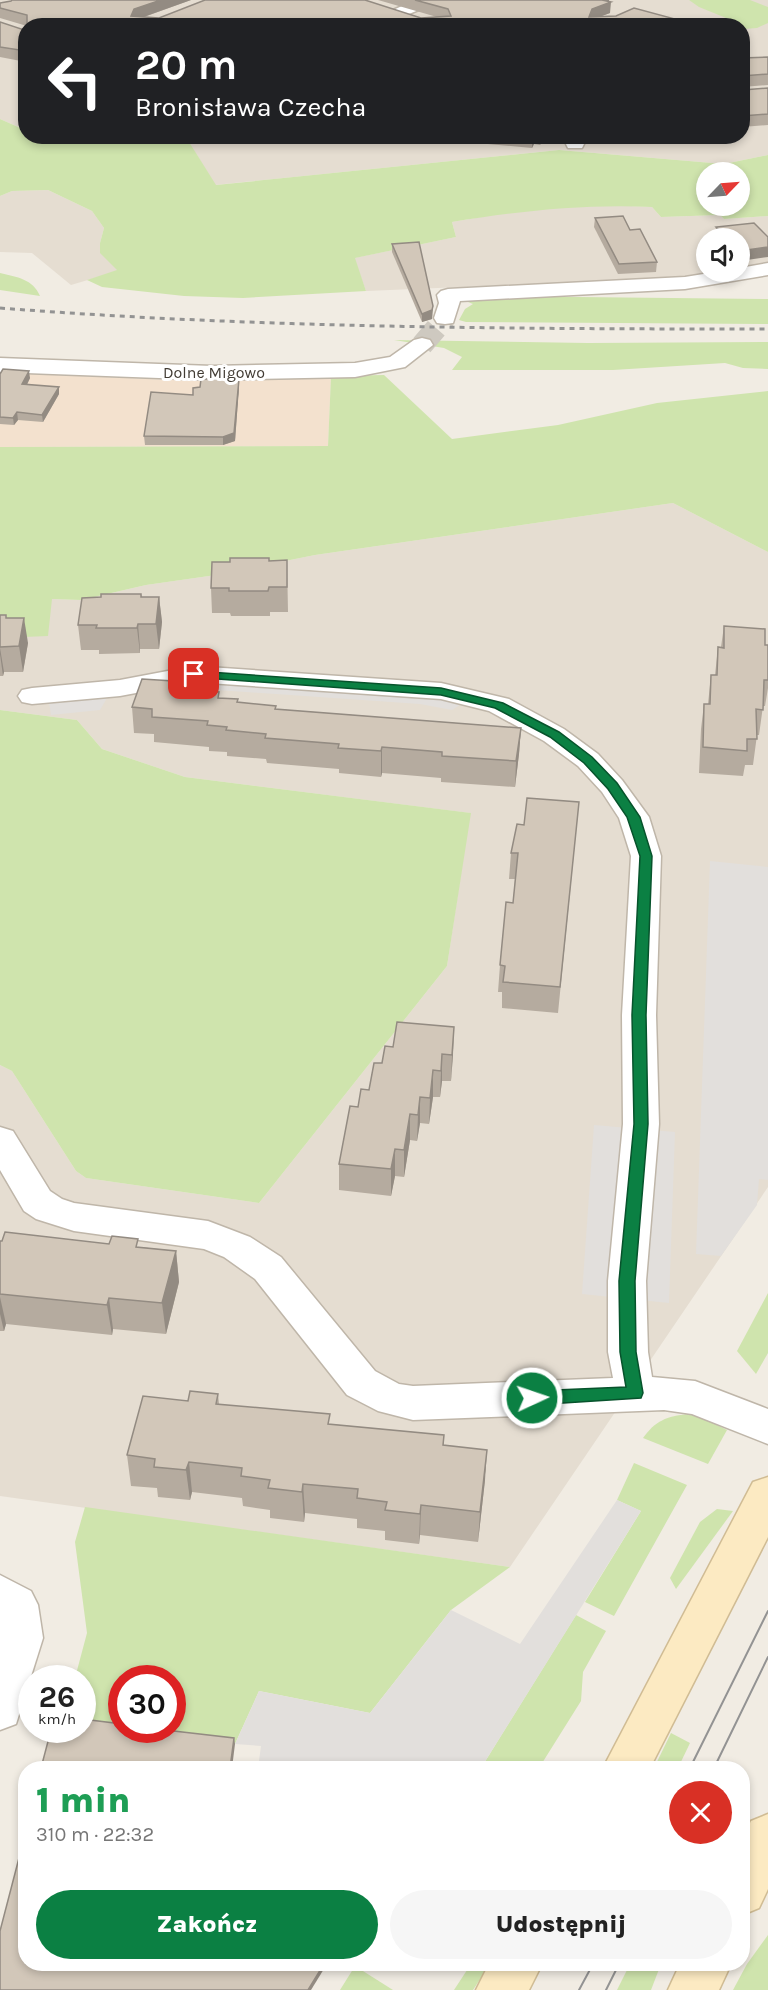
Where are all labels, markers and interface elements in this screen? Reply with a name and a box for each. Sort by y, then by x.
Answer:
text: 20 m [135,40,237,90]
icon: left [36,42,114,120]
text: Bronisława Czecha [135,91,366,123]
north arrow [696,162,750,216]
map controls [696,162,750,282]
button: sound [696,228,750,282]
street label: Dolne Migowo [163,363,265,382]
pin [168,648,219,699]
icon: arrive [177,657,210,690]
position arrow [500,1366,564,1430]
speed limit sign: 30 [108,1665,186,1743]
text: 26 [39,1679,75,1715]
text: km/h [38,1710,76,1728]
text: 1 min [36,1779,130,1821]
button: close [669,1781,732,1844]
text: 310 m · 22:32 [36,1823,154,1846]
button: Zakończ [36,1890,378,1959]
button: Udostępnij [390,1890,732,1959]

